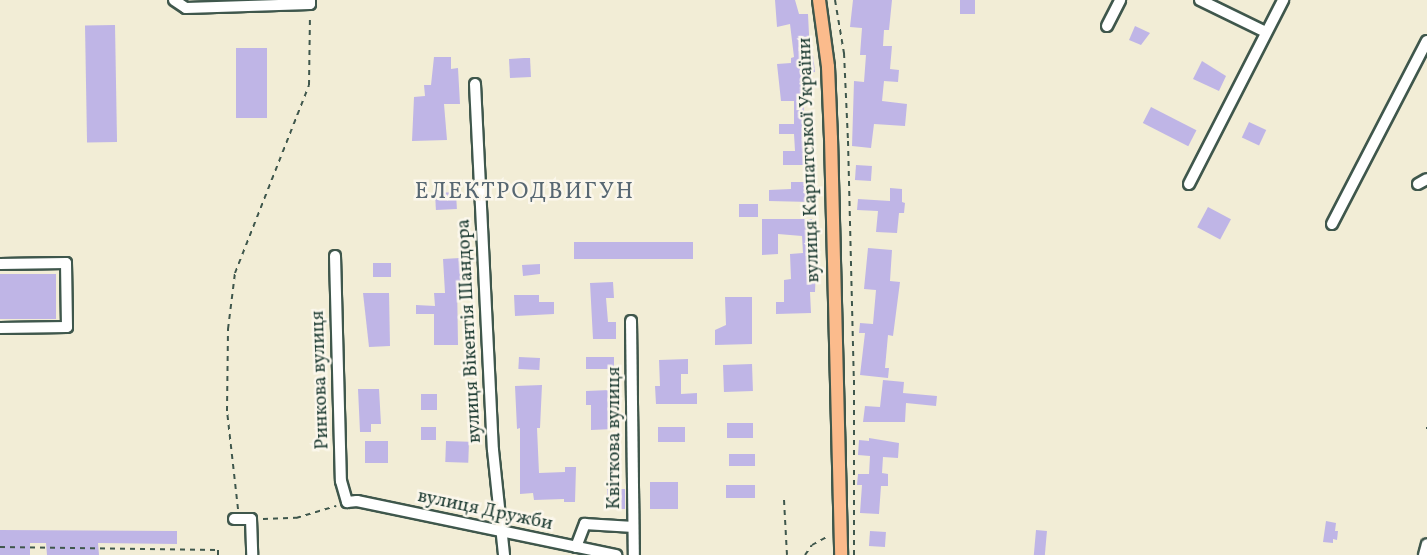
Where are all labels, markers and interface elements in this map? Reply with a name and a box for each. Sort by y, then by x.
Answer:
street label: вулиця Карпатської України [794,37,826,283]
district label: ЕЛЕКТРОДВИГУН [416,178,634,206]
street label: вулиця Вікентія Шандора [453,218,487,444]
street label: Ринкова вулиця [307,310,335,450]
street label: Квіткова вулиця [604,367,626,509]
street label: вулиця Дружби [415,486,555,536]

